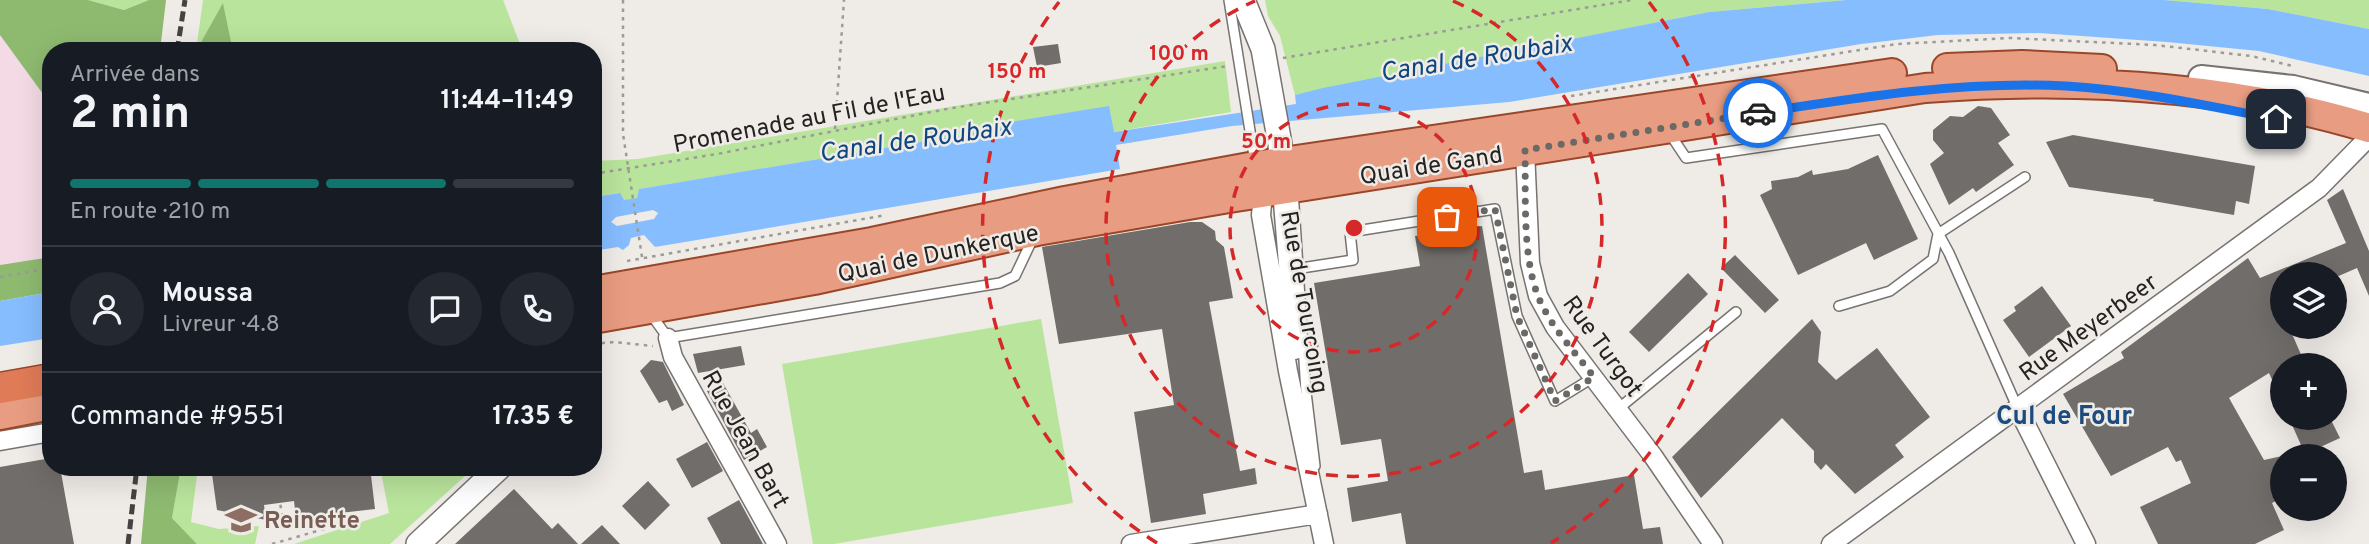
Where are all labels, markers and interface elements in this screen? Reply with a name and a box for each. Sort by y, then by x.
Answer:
water label: Canal de Roubaix [1378,28,1577,91]
text: 100 m [1149,41,1209,68]
text: 150 m [988,59,1046,86]
text: Arrivée dans [70,61,200,90]
courier [1723,78,1793,148]
street label: Promenade au Fil de l'Eau [671,79,948,161]
text: 11:44–11:49 [441,85,574,118]
text: 2 min [70,86,190,145]
pin [2246,89,2306,149]
icon: car [1739,94,1777,132]
icon: home [2257,100,2295,138]
water label: Canal de Roubaix [817,111,1016,171]
text: 50 m [1241,129,1291,156]
street label: Quai de Gand [1358,141,1505,193]
pin [1417,187,1477,247]
text: En route · 210 m [70,198,230,227]
icon: bag [1428,198,1466,236]
street label: Rue de Tourcoing [1272,208,1334,396]
centre of rings [1342,216,1366,240]
street label: Quai de Dunkerque [835,219,1042,291]
map controls [2270,262,2347,521]
button: layers [2270,262,2347,339]
street label: Rue Meyerbeer [2014,268,2164,389]
button: person [70,272,144,346]
button: chat [408,272,482,346]
button: phone [500,272,574,346]
text: Moussa [162,278,253,311]
street label: Rue Turgot [1555,291,1648,404]
text: Livreur · 4.8 [162,311,280,340]
button: + [2270,353,2347,430]
street label: Rue Jean Bart [694,366,795,514]
text: Commande #9551 [70,401,285,434]
text: 17.35 € [492,401,574,434]
district label: Cul de Four [1996,401,2132,434]
button: − [2270,444,2347,521]
school or university icon: Reinette [224,503,258,537]
place label: Reinette [264,507,360,537]

